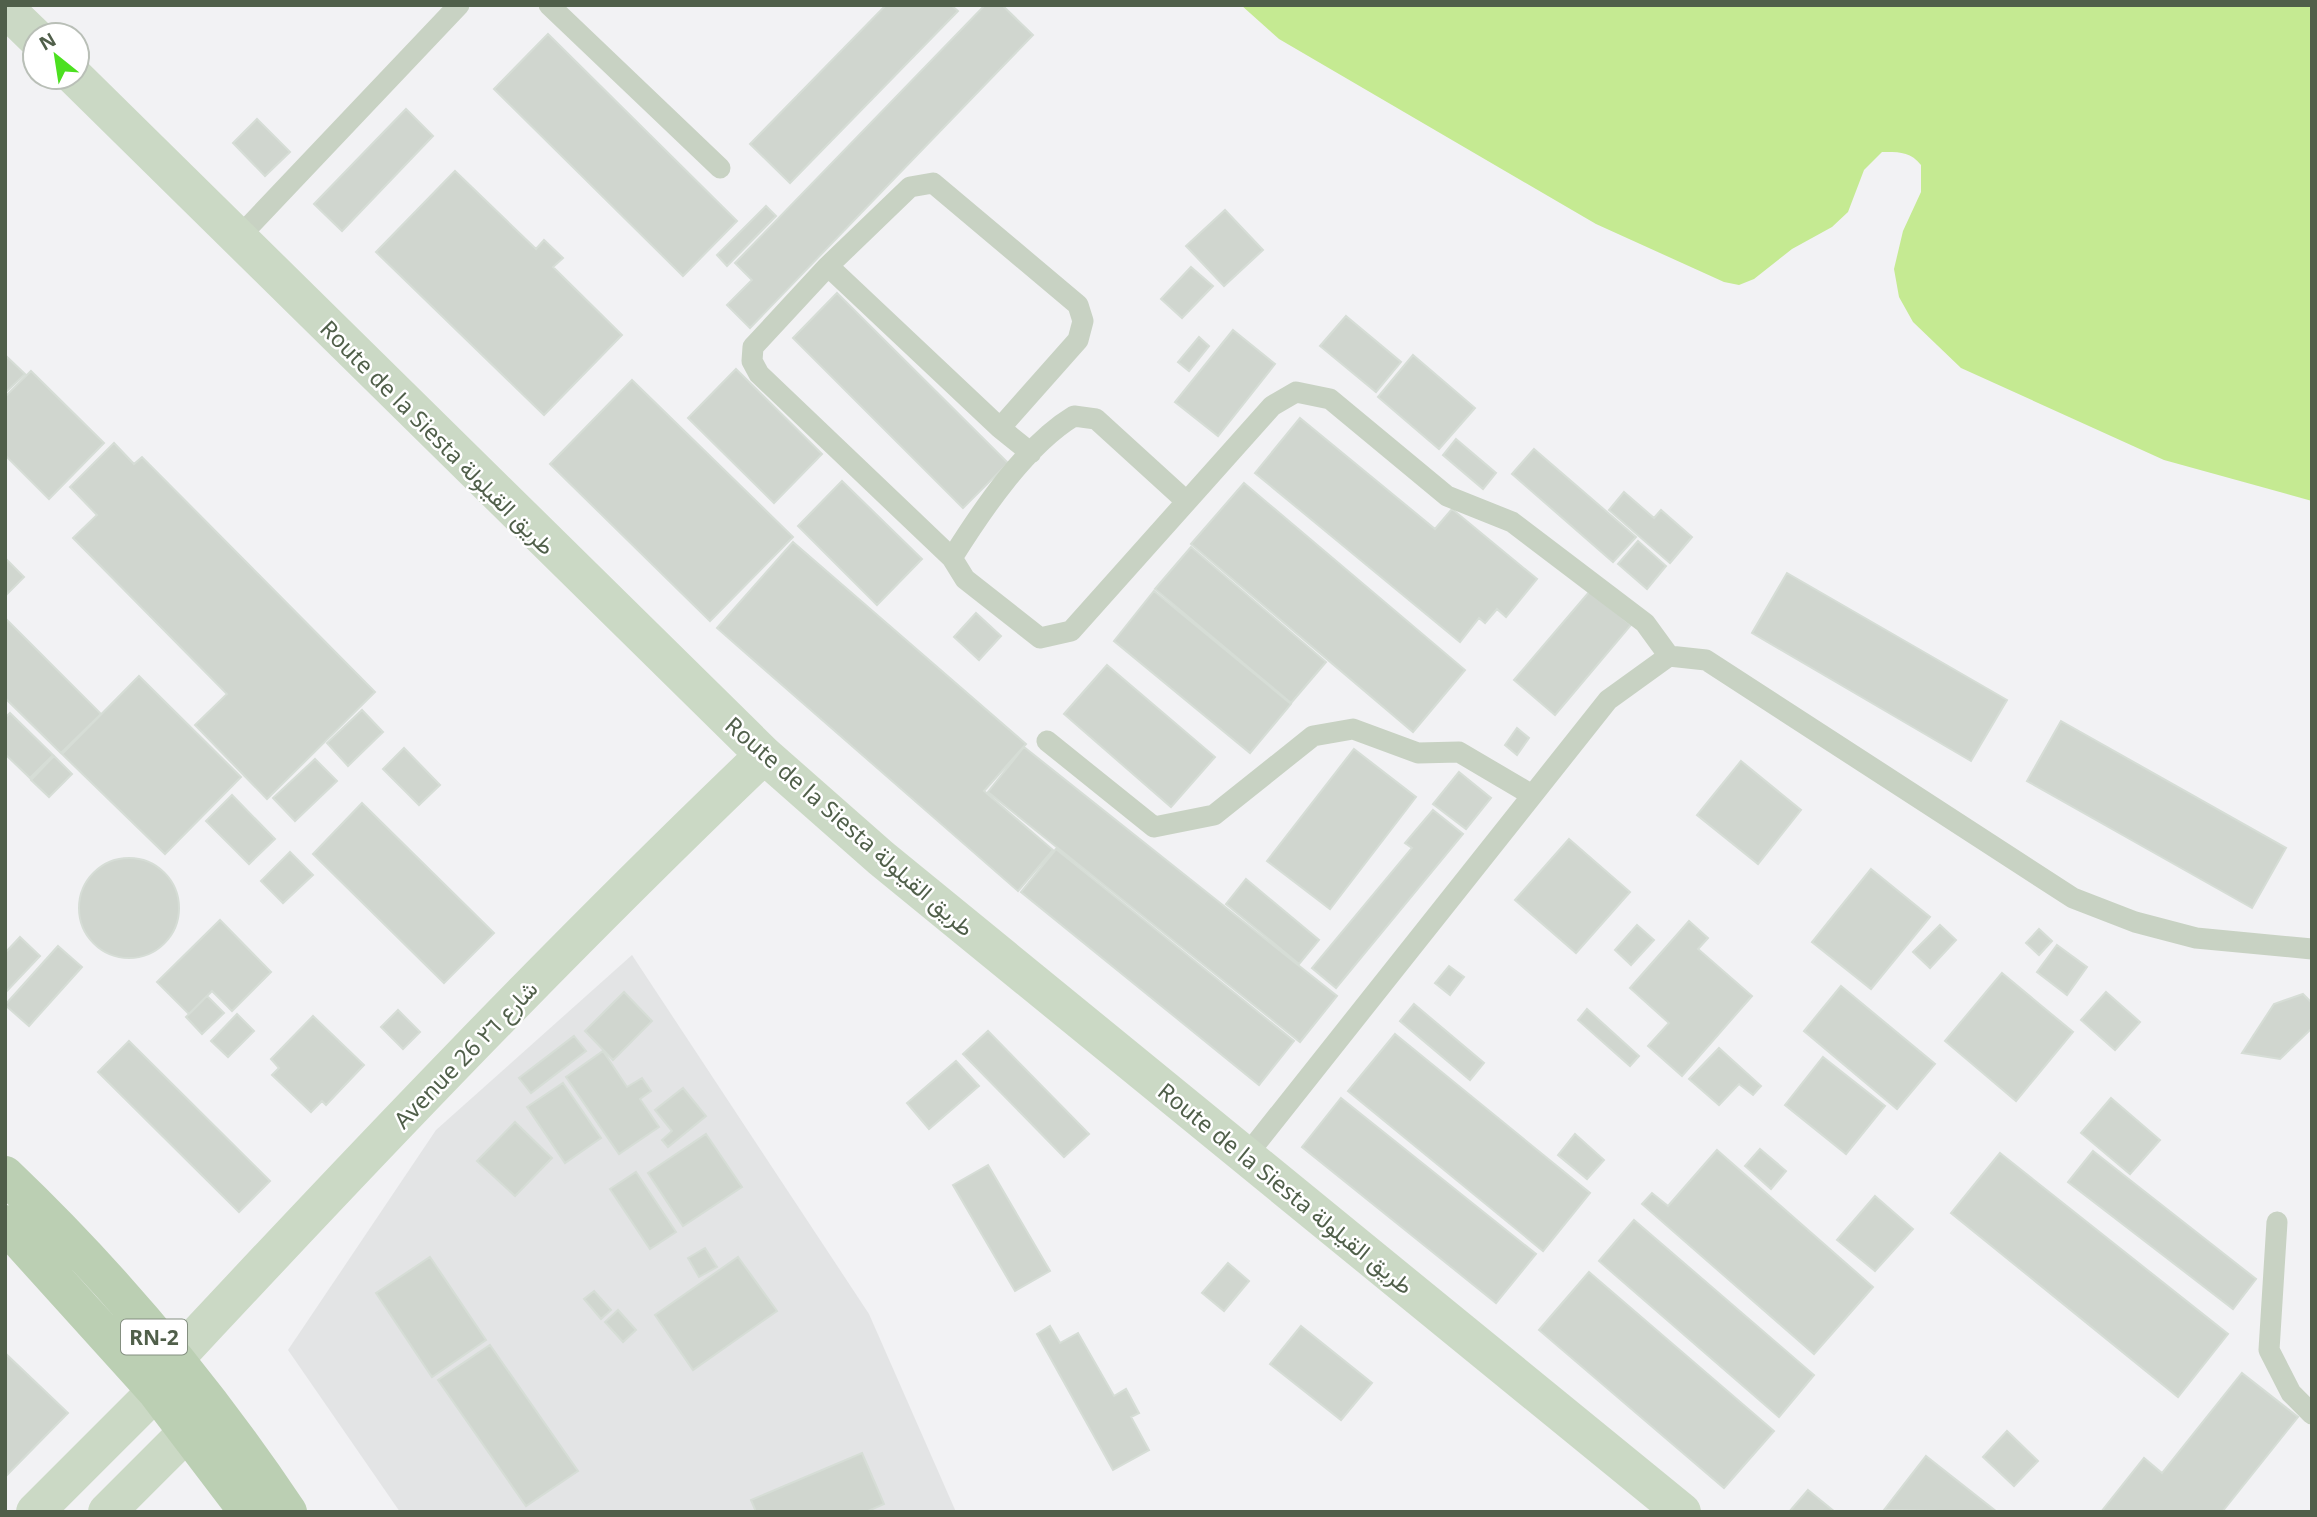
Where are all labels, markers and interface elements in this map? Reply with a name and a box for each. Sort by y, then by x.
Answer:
north arrow [21,21,91,91]
text: N [34,26,61,56]
street label: Route de la Siesta طريق القيلولة [314,313,562,561]
street label: Route de la Siesta طريق القيلولة [719,709,981,943]
street label: Avenue 26 شارع ٢٦ [386,973,545,1136]
street label: Route de la Siesta طريق القيلولة [1152,1075,1420,1301]
road number: RN-2 [121,1320,187,1354]

